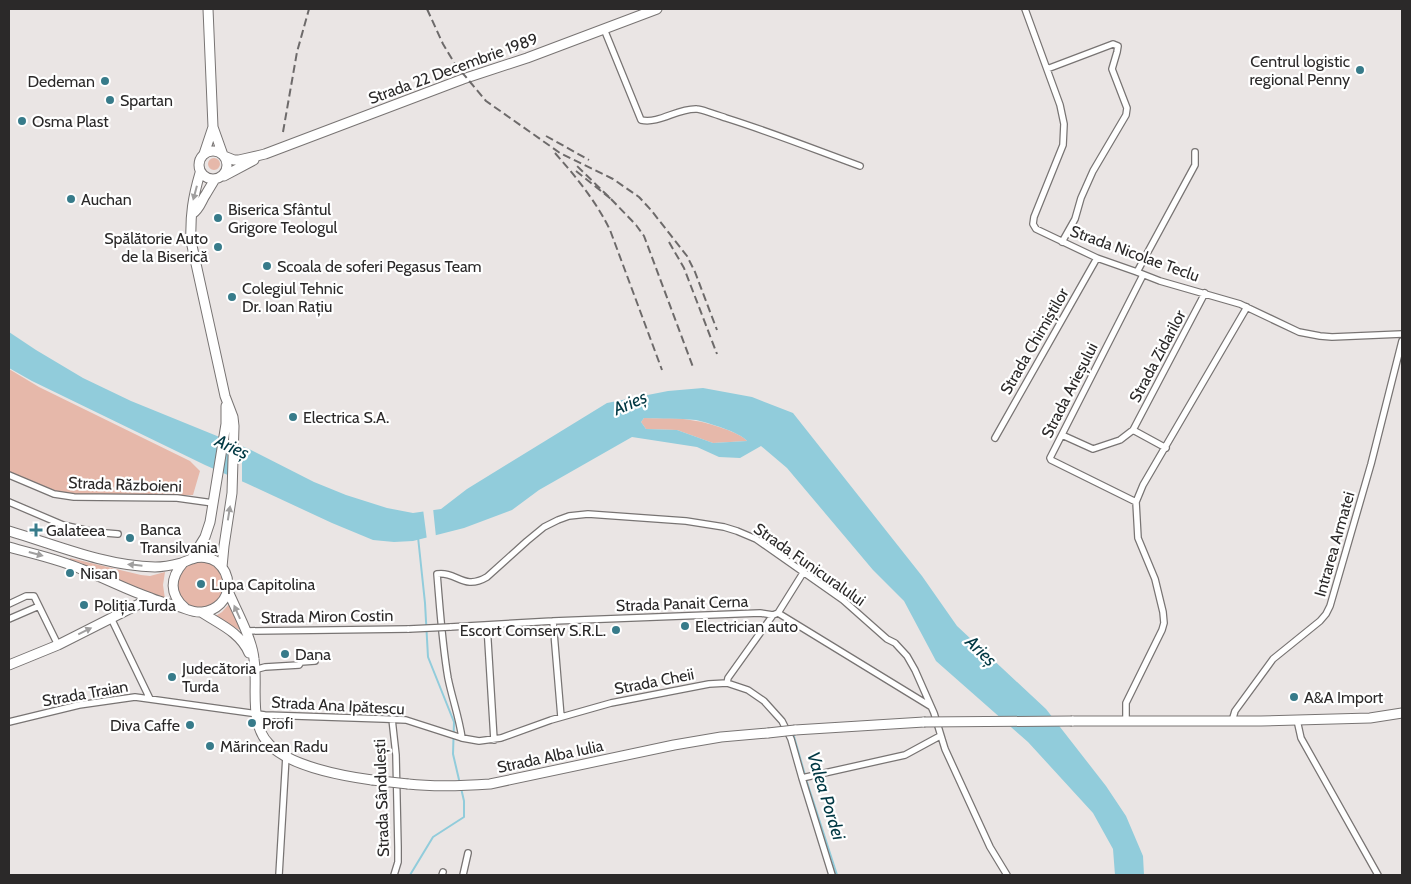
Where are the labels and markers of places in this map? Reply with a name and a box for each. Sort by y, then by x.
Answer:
place label: Centrul logistic regional Penny [1250,52,1350,89]
marker: Centrul logistic regional Penny [1354,64,1366,76]
place label: Dedeman [28,72,95,91]
marker: Dedeman [99,75,111,87]
place label: Spartan [120,91,173,110]
marker: Spartan [104,94,116,106]
place label: Osma Plast [32,112,109,131]
marker: Osma Plast [16,115,28,127]
place label: Auchan [81,190,132,209]
marker: Auchan [65,193,77,205]
place label: Biserica Sfântul Grigore Teologul [228,200,338,237]
marker: Biserica Sfântul Grigore Teologul [212,212,224,224]
place label: Spălătorie Auto de la Biserică [104,229,208,266]
marker: Spălătorie Auto de la Biserică [212,241,224,253]
place label: Scoala de soferi Pegasus Team [277,257,482,276]
marker: Scoala de soferi Pegasus Team [261,260,273,272]
place label: Colegiul Tehnic Dr. Ioan Rațiu [242,279,343,317]
marker: Colegiul Tehnic Dr. Ioan Rațiu [226,291,238,303]
place label: Electrica S.A. [303,408,389,427]
marker: Electrica S.A. [287,411,299,423]
place label: Banca Transilvania [140,520,218,557]
place label: Galateea [46,521,105,540]
marker: Galateea [30,524,42,536]
marker: Banca Transilvania [124,532,136,544]
place label: Nisan [80,564,118,583]
marker: Nisan [64,567,76,579]
place label: Lupa Capitolina [211,575,316,594]
marker: Lupa Capitolina [195,578,207,590]
place label: Poliția Turda [94,596,176,616]
marker: Poliția Turda [78,599,90,611]
place label: Electrician auto [695,617,798,636]
marker: Electrician auto [679,620,691,632]
place label: Escort Comserv S.R.L. [460,621,606,640]
marker: Escort Comserv S.R.L. [610,624,622,636]
place label: Dana [295,645,331,664]
marker: Dana [279,648,291,660]
place label: Judecătoria Turda [181,659,257,696]
marker: Judecătoria Turda [166,671,178,683]
place label: A&A Import [1304,688,1384,707]
marker: A&A Import [1288,691,1300,703]
place label: Profi [262,714,293,733]
place label: Diva Caffe [110,716,180,735]
marker: Profi [246,717,258,729]
marker: Diva Caffe [184,719,196,731]
place label: Mărincean Radu [220,737,328,756]
marker: Mărincean Radu [204,740,216,752]

